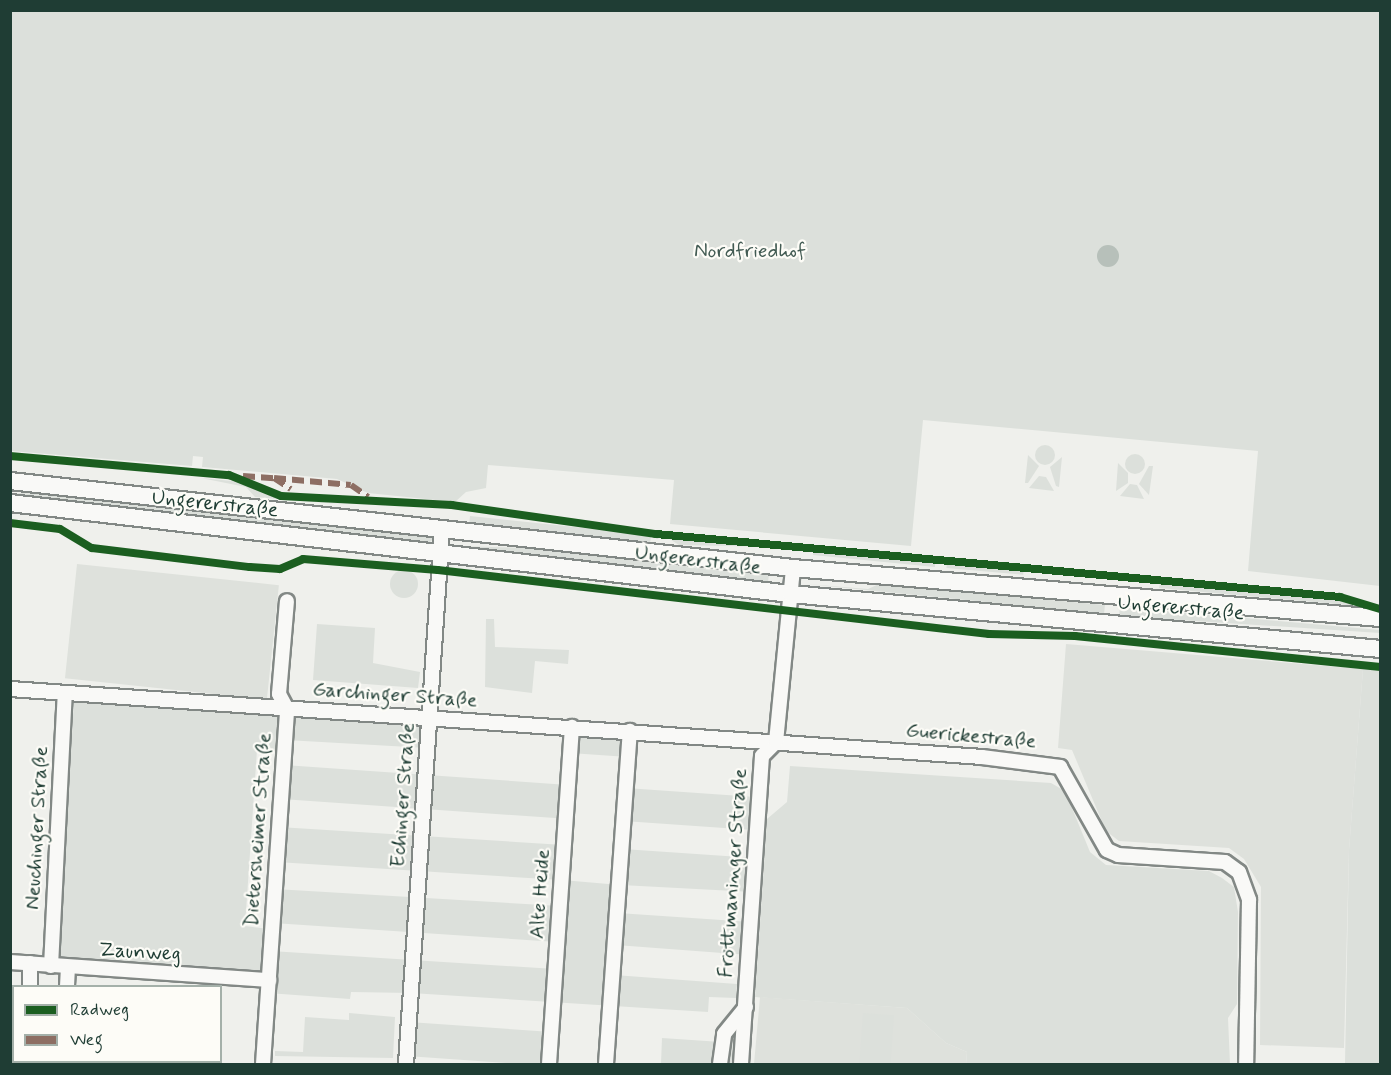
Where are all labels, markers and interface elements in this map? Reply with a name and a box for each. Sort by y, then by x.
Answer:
park label: Nordfriedhof [694,238,806,264]
street label: Ungererstraße [151,485,279,523]
street label: Ungererstraße [634,540,762,580]
street label: Ungererstraße [1117,590,1245,626]
street label: Garchinger Straße [312,677,478,713]
street label: Guerickestraße [905,718,1037,754]
street label: Echinger Straße [385,722,421,868]
street label: Dietersheimer Straße [239,734,277,926]
street label: Neuchinger Straße [20,746,54,910]
street label: Fröttmaninger Straße [713,769,753,977]
street label: Alte Heide [524,848,556,940]
street label: Zaunweg [99,937,181,967]
legend [12,985,222,1063]
text: Radweg [70,998,129,1022]
text: Weg [70,1028,103,1052]

